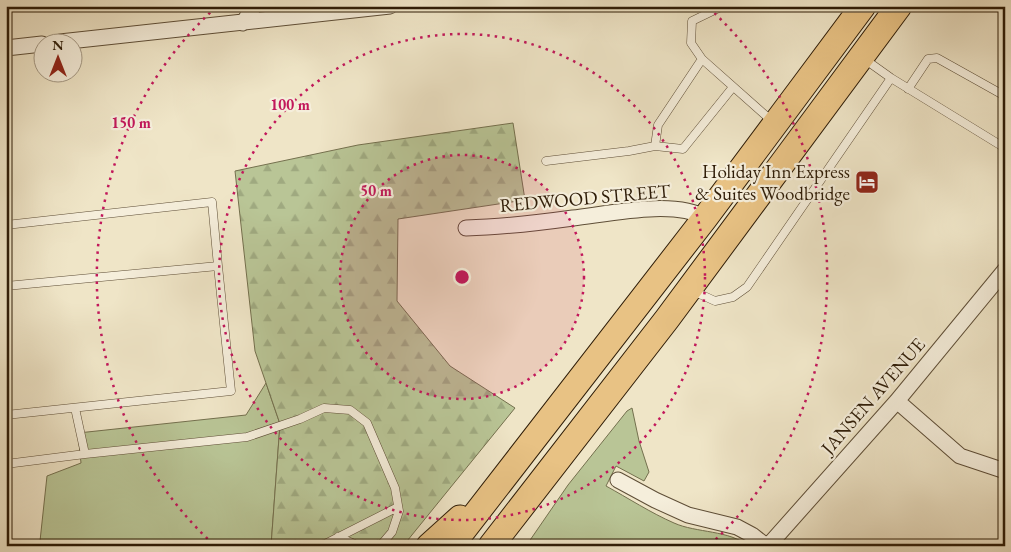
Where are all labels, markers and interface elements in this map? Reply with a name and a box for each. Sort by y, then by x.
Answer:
north arrow [32,32,82,82]
text: N [52,36,64,54]
text: 100 m [270,95,310,114]
text: 150 m [111,113,151,132]
place label: Holiday Inn Express & Suites Woodbridge [695,159,850,206]
hotel icon: Holiday Inn Express & Suites Woodbridge [854,169,880,195]
street label: REDWOOD STREET [499,178,672,218]
text: 50 m [360,181,392,200]
centre of rings [453,268,471,286]
street label: JANSEN AVENUE [814,332,931,461]

